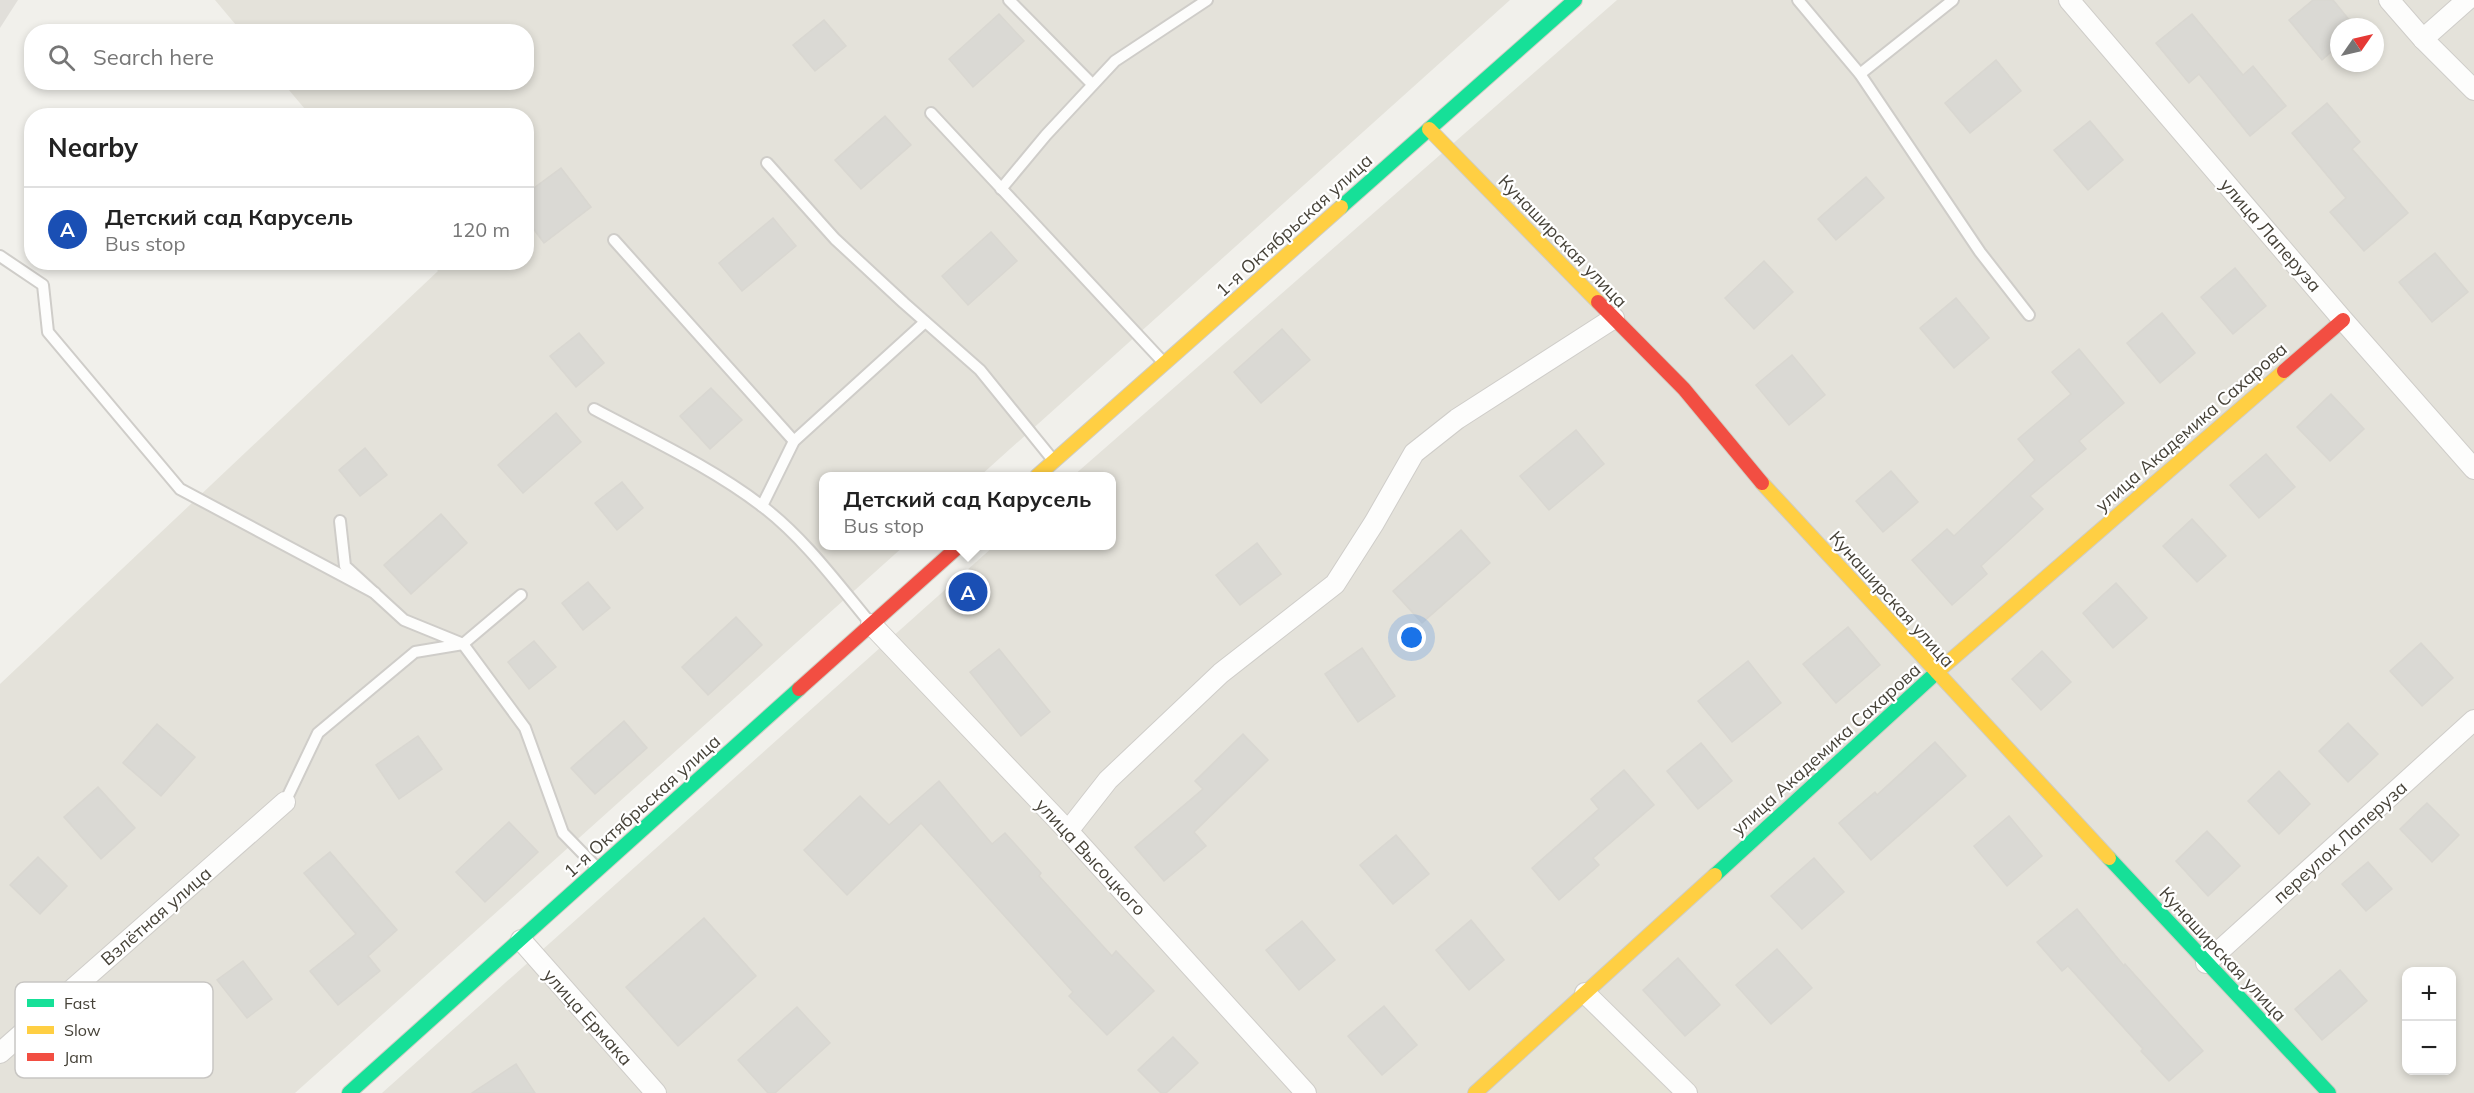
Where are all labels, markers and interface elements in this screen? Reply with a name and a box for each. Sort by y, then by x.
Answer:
north arrow [2330,18,2384,72]
search box [24,24,534,90]
icon: search [45,41,78,74]
text: Search here [93,43,214,71]
text: Nearby [48,131,138,164]
street label: 1-я Октябрьская улица [1211,149,1377,301]
street label: Кунаширская улица [1494,170,1632,312]
street label: улица Лаперуза [2215,173,2327,297]
text: Детский сад Карусель [105,203,353,231]
text: A [60,217,75,242]
text: 120 m [451,217,510,242]
text: Bus stop [105,231,185,256]
street label: улица Академика Сахарова [2090,337,2292,517]
popup [819,472,1116,550]
text: Детский сад Карусель [844,485,1091,513]
text: Bus stop [844,513,924,538]
street label: Кунаширская улица [1825,526,1959,672]
pin: A [948,570,988,614]
your location [1397,623,1426,652]
street label: улица Академика Сахарова [1727,658,1925,840]
street label: 1-я Октябрьская улица [559,730,725,882]
street label: переулок Лаперуза [2268,776,2412,908]
street label: улица Высоцкого [1031,794,1151,920]
street label: Взлётная улица [96,862,216,970]
street label: Кунаширская улица [2155,882,2291,1026]
street label: улица Ермака [538,964,638,1070]
map controls [2402,967,2456,1075]
button: + [2402,967,2456,1021]
legend [15,982,213,1078]
text: Fast [64,993,96,1013]
text: Slow [64,1020,101,1040]
button: − [2402,1021,2456,1075]
text: Jam [64,1047,93,1067]

